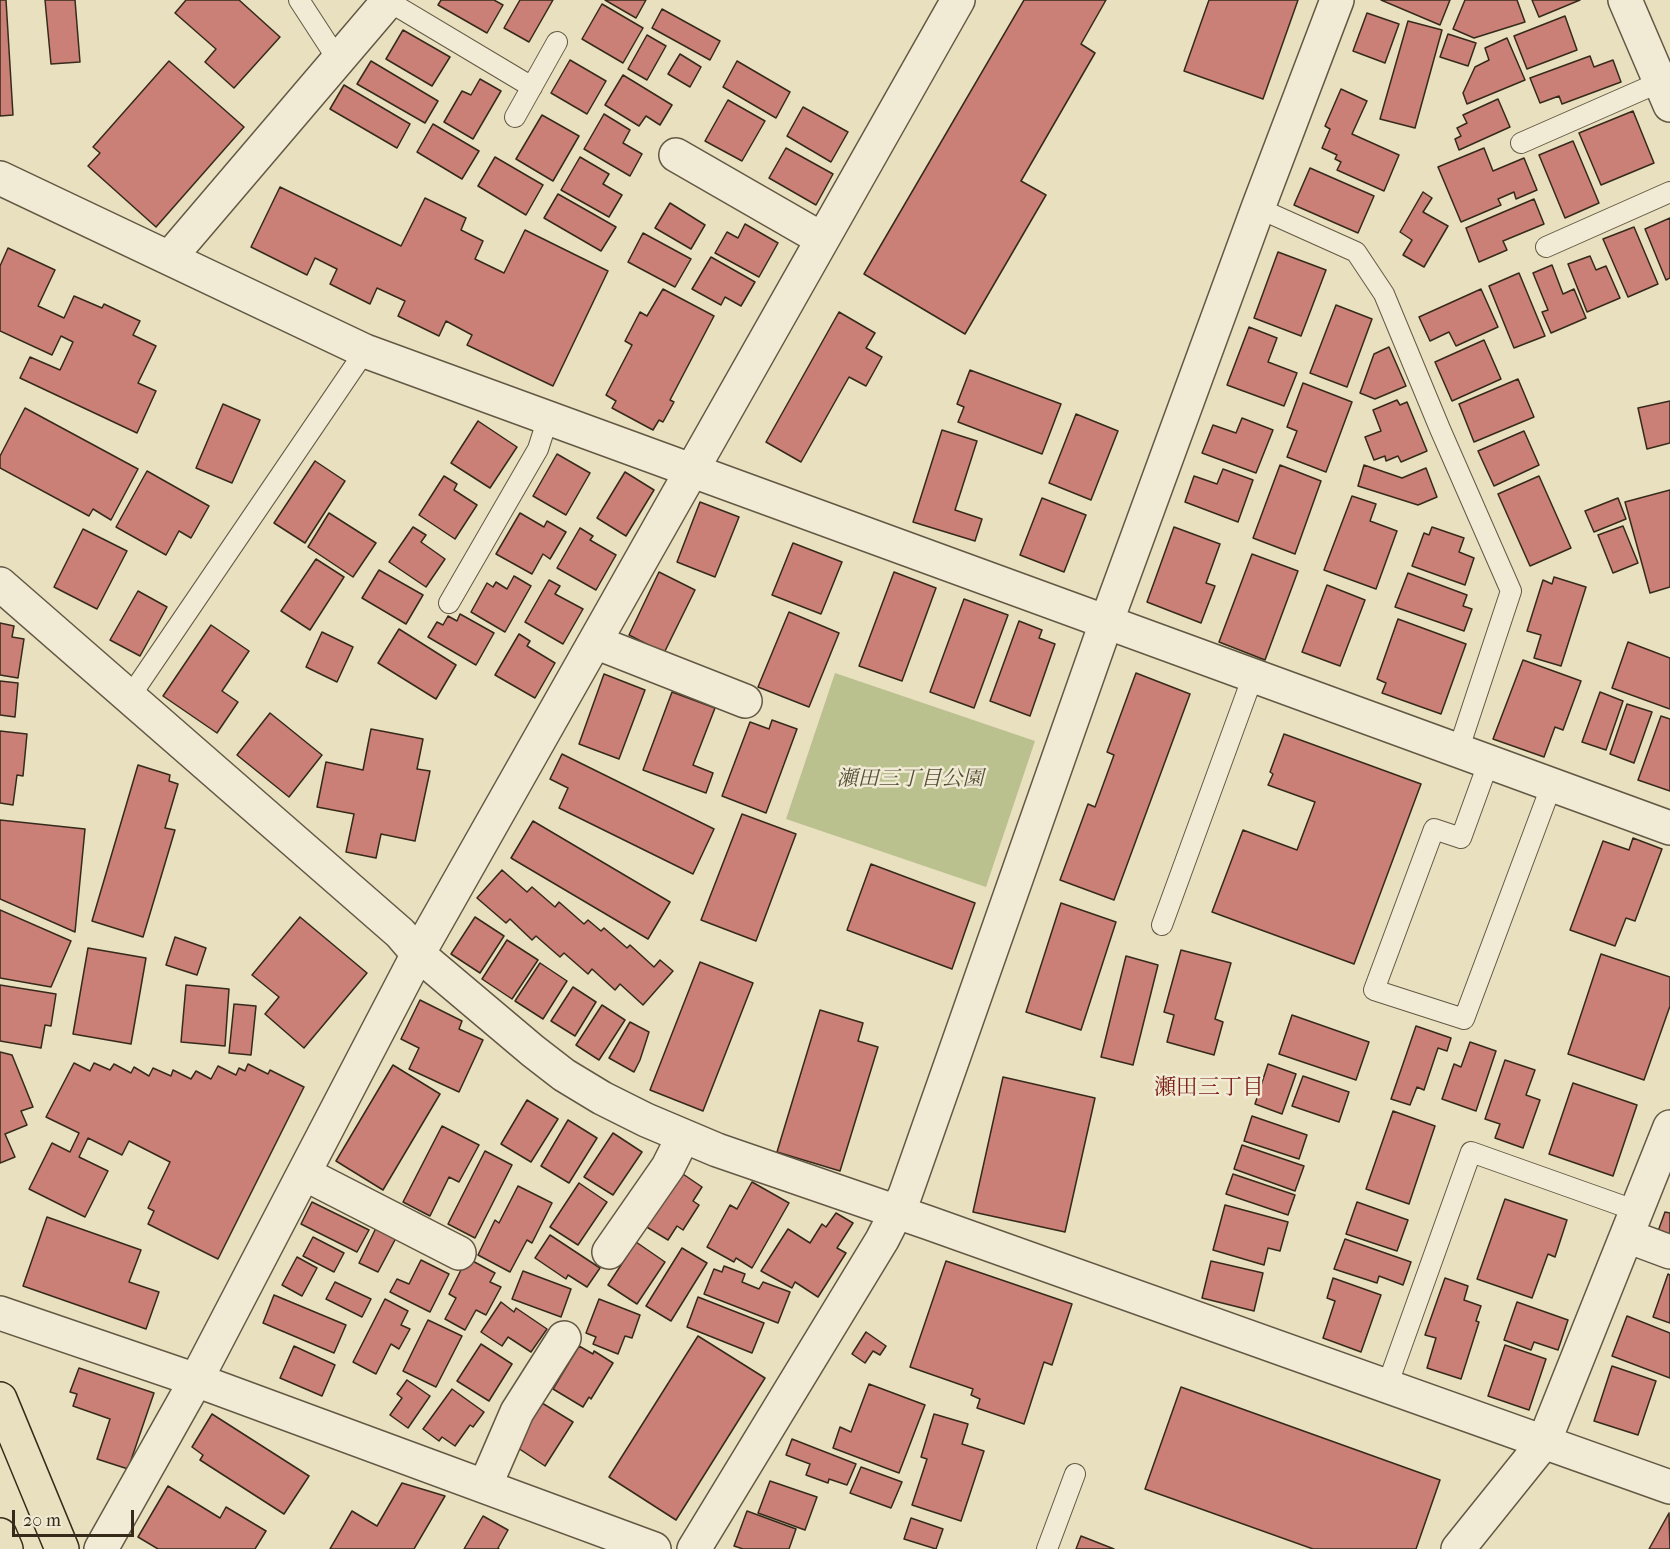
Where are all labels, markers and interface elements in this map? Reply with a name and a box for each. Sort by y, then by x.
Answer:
park label: 瀬田三丁目公園 [837,767,983,793]
district label: 瀬田三丁目 [1154,1076,1264,1102]
scale bar [15,1498,136,1536]
text: 20 m [23,1510,61,1531]

